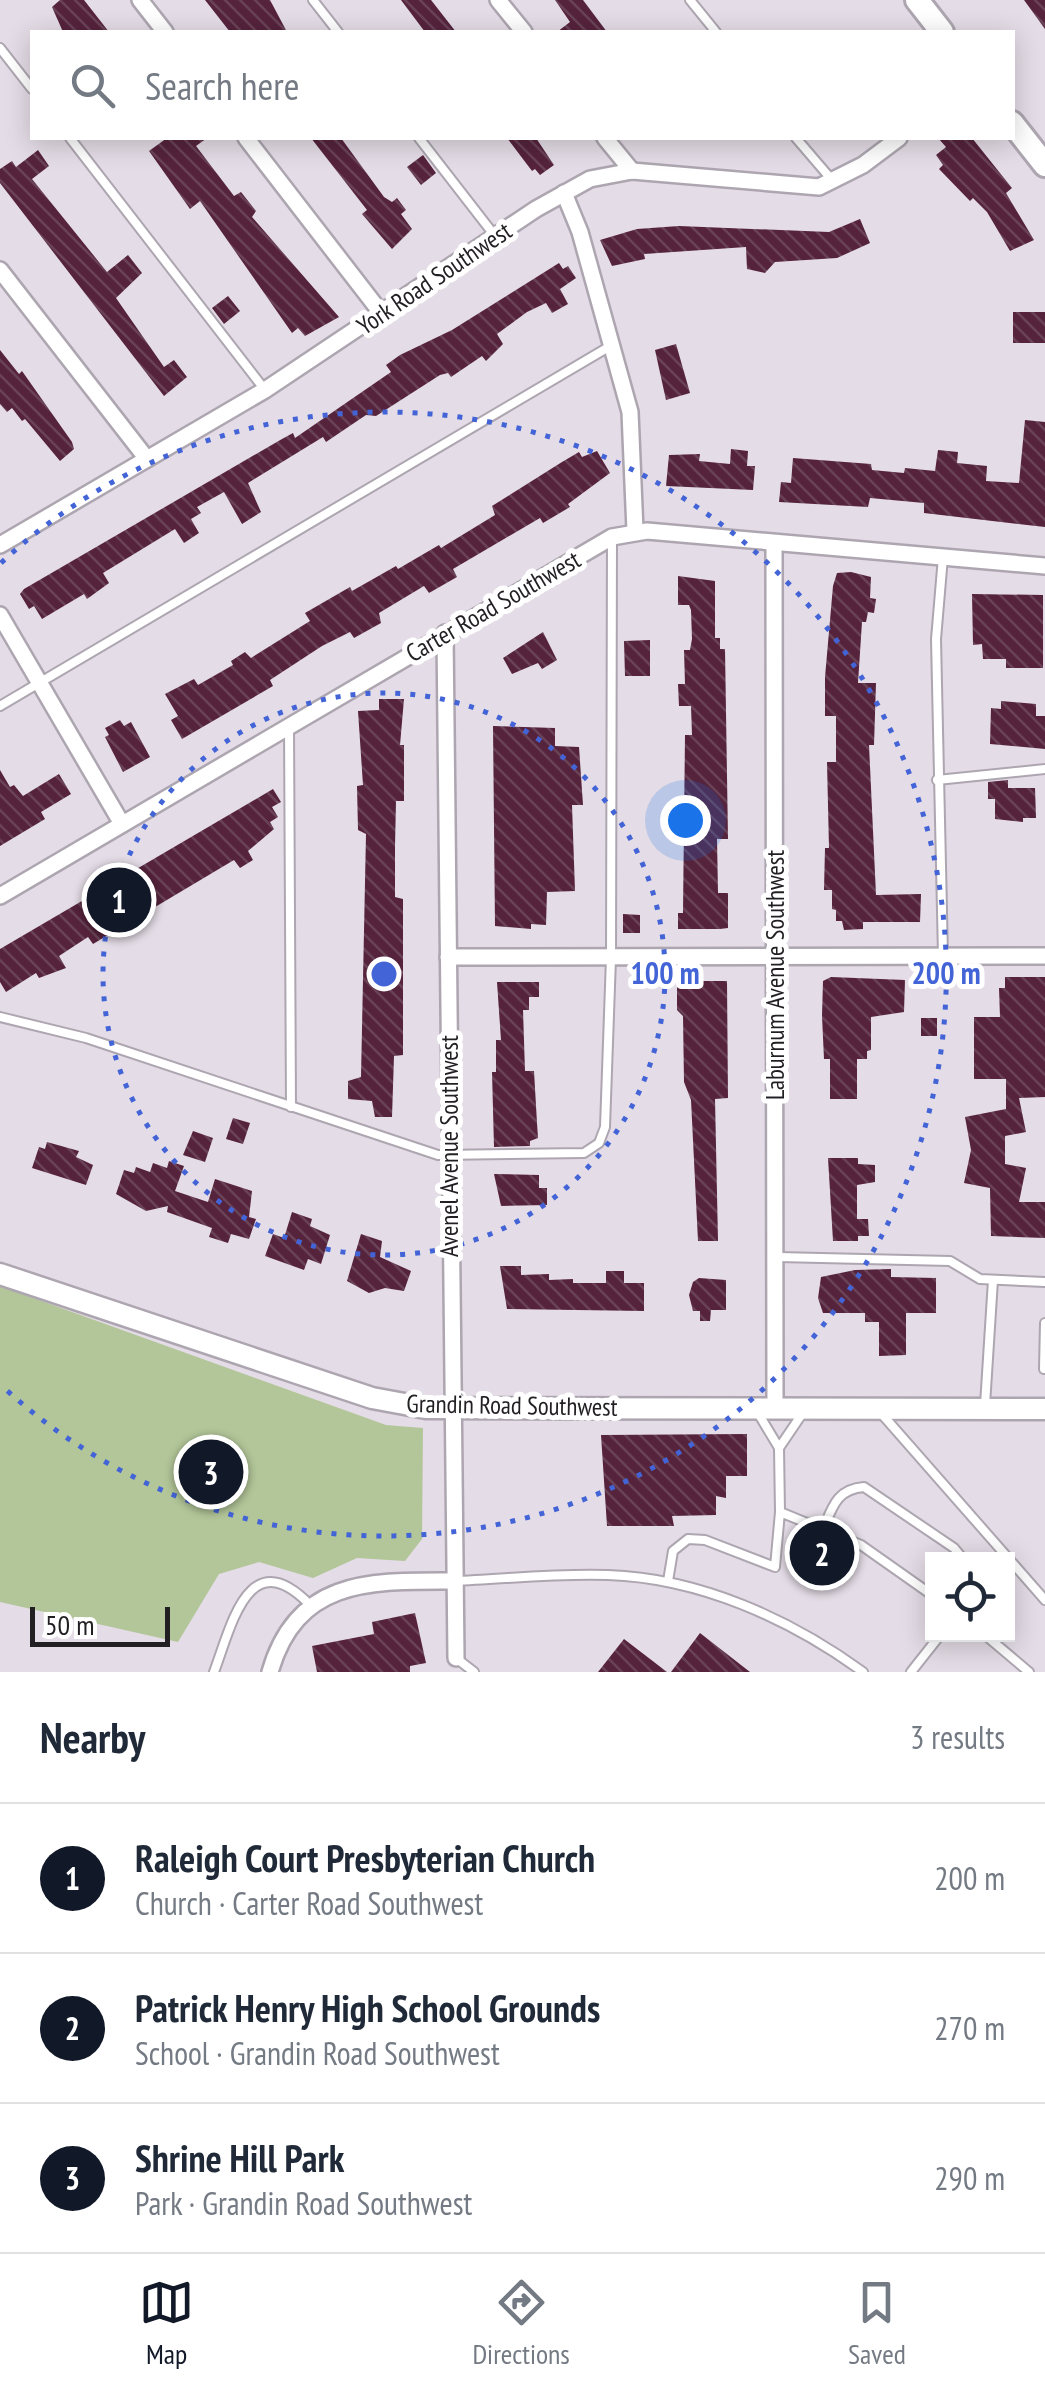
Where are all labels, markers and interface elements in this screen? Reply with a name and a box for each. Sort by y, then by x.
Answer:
search box [30,30,1015,140]
icon: search [65,58,120,113]
text: Search here [145,61,299,110]
street label: York Road Southwest [350,214,518,342]
street label: Carter Road Southwest [400,543,586,669]
your location [660,795,711,846]
street label: Laburnum Avenue Southwest [759,850,791,1100]
pin: 1 [86,862,152,938]
text: 100 m [630,953,700,992]
text: 200 m [911,953,981,992]
centre of rings [366,956,402,992]
street label: Avenel Avenue Southwest [433,1035,465,1257]
street label: Grandin Road Southwest [406,1387,618,1423]
pin: 3 [178,1434,244,1510]
pin: 2 [790,1516,854,1590]
map controls [925,1552,1015,1642]
button: locate [925,1552,1015,1642]
scale bar [30,1602,170,1646]
text: 50 m [45,1606,94,1643]
text: Nearby [40,1710,145,1765]
text: 3 results [910,1716,1005,1758]
text: Raleigh Court Presbyterian Church [135,1833,595,1882]
text: 1 [65,1857,80,1899]
text: 200 m [934,1857,1005,1899]
text: Church · Carter Road Southwest [135,1882,483,1924]
text: Patrick Henry High School Grounds [135,1983,600,2032]
text: 2 [65,2007,80,2049]
text: 270 m [934,2007,1005,2049]
text: School · Grandin Road Southwest [135,2032,500,2074]
text: Shrine Hill Park [135,2133,344,2182]
text: 3 [65,2157,80,2199]
text: 290 m [934,2157,1005,2199]
text: Park · Grandin Road Southwest [135,2182,472,2224]
tab: Map [139,2275,194,2372]
tab: Directions [472,2275,570,2372]
tab: Saved [848,2275,906,2372]

